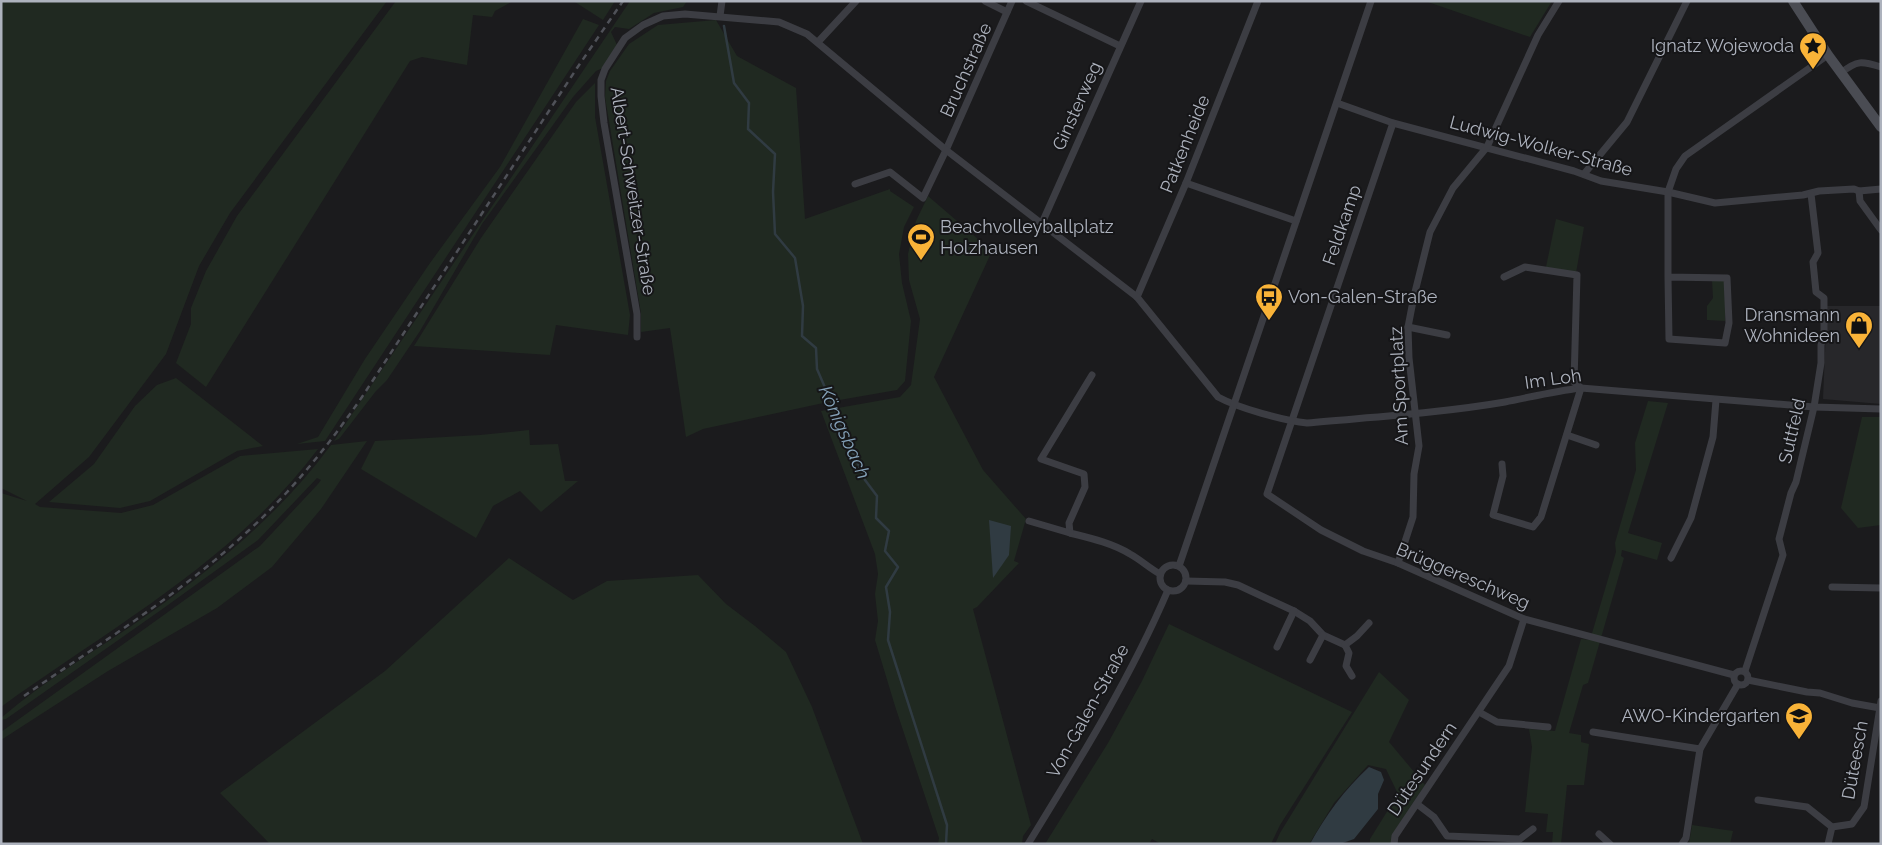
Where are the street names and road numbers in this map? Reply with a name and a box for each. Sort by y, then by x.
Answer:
street label: Bruchstraße [935,19,996,120]
street label: Ginsterweg [1048,58,1105,153]
street label: Albert-Schweitzer-Straße [607,85,660,297]
street label: Patkenheide [1155,91,1214,196]
street label: Ludwig-Wolker-Straße [1447,111,1635,180]
street label: Feldkamp [1318,182,1365,268]
street label: Am Sportplatz [1385,326,1412,446]
street label: Im Loh [1523,364,1583,393]
street label: Suttfeld [1774,396,1809,465]
street label: Brüggereschweg [1393,538,1533,613]
street label: Von-Galen-Straße [1042,640,1133,781]
street label: Dütesundern [1383,718,1461,820]
street label: Düteesch [1837,719,1872,801]

